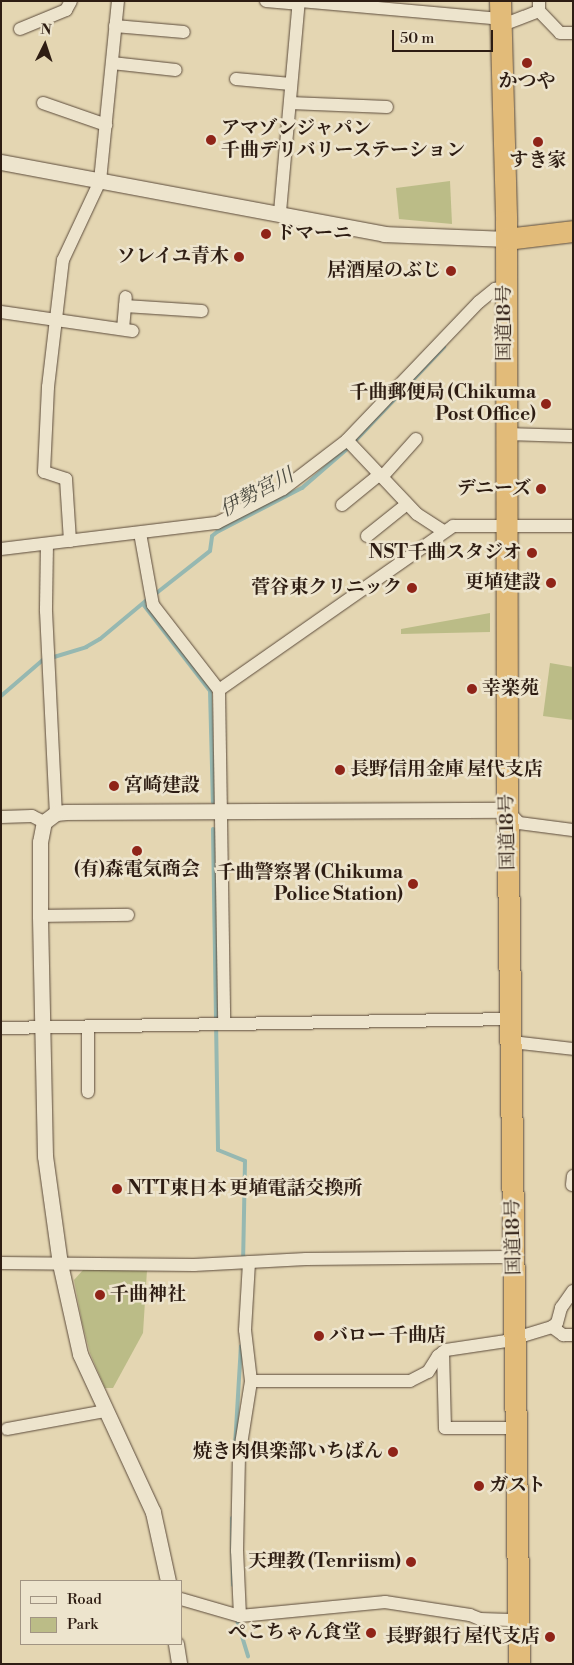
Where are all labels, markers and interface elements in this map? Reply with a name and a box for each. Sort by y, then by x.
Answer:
north arrow [20,20,70,70]
scale bar [394,20,495,52]
text: N [40,21,52,39]
text: 50 m [400,29,434,48]
marker: かつや [521,57,533,69]
place label: かつや [499,71,555,93]
place label: アマゾンジャパン 千曲デリバリーステーション [221,118,468,162]
marker: アマゾンジャパン 千曲デリバリーステーション [205,134,217,146]
marker: すき家 [532,136,544,148]
place label: すき家 [510,150,566,172]
place label: ドマーニ [276,223,352,245]
marker: ドマーニ [260,228,272,240]
place label: ソレイユ青木 [115,246,229,268]
marker: ソレイユ青木 [233,251,245,263]
place label: 居酒屋のぶじ [327,260,441,282]
marker: 居酒屋のぶじ [445,265,457,277]
street label: 国道18号 [494,285,516,361]
place label: 千曲郵便局 (Chikuma Post Office) [349,382,536,426]
marker: 千曲郵便局 (Chikuma Post Office) [540,398,552,410]
water label: 伊勢宮川 [216,464,298,522]
place label: デニーズ [455,478,531,500]
marker: デニーズ [535,483,547,495]
place label: NST千曲スタジオ [368,542,522,564]
marker: NST千曲スタジオ [526,547,538,559]
place label: 更埴建設 [465,572,541,594]
place label: 菅谷東クリニック [250,577,402,599]
marker: 更埴建設 [545,577,557,589]
marker: 菅谷東クリニック [406,582,418,594]
place label: 幸楽苑 [482,678,539,700]
marker: 幸楽苑 [466,683,478,695]
place label: 長野信用金庫 屋代支店 [350,759,543,781]
marker: 長野信用金庫 屋代支店 [334,764,346,776]
place label: 宮崎建設 [124,775,200,797]
marker: 宮崎建設 [108,780,120,792]
street label: 国道18号 [496,794,520,870]
marker: (有)森電気商会 [131,845,143,857]
place label: (有)森電気商会 [74,859,200,881]
place label: 千曲警察署 (Chikuma Police Station) [216,862,403,906]
marker: 千曲警察署 (Chikuma Police Station) [407,878,419,890]
place label: NTT東日本 更埴電話交換所 [127,1178,363,1200]
marker: NTT東日本 更埴電話交換所 [111,1183,123,1195]
street label: 国道18号 [502,1199,526,1275]
place label: 千曲神社 [110,1284,186,1306]
marker: 千曲神社 [94,1289,106,1301]
place label: バロー 千曲店 [329,1325,446,1347]
marker: バロー 千曲店 [313,1330,325,1342]
place label: 焼き肉倶楽部いちばん [193,1441,383,1463]
marker: 焼き肉倶楽部いちばん [387,1446,399,1458]
place label: ガスト [489,1475,546,1497]
marker: ガスト [473,1480,485,1492]
place label: 天理教 (Tenriism) [248,1551,401,1573]
marker: 天理教 (Tenriism) [405,1556,417,1568]
legend [20,1580,182,1645]
text: Road [67,1590,102,1609]
text: Park [67,1615,98,1634]
place label: ぺこちゃん食堂 [228,1622,361,1644]
place label: 長野銀行 屋代支店 [385,1626,540,1648]
marker: ぺこちゃん食堂 [365,1627,377,1639]
marker: 長野銀行 屋代支店 [544,1631,556,1643]

